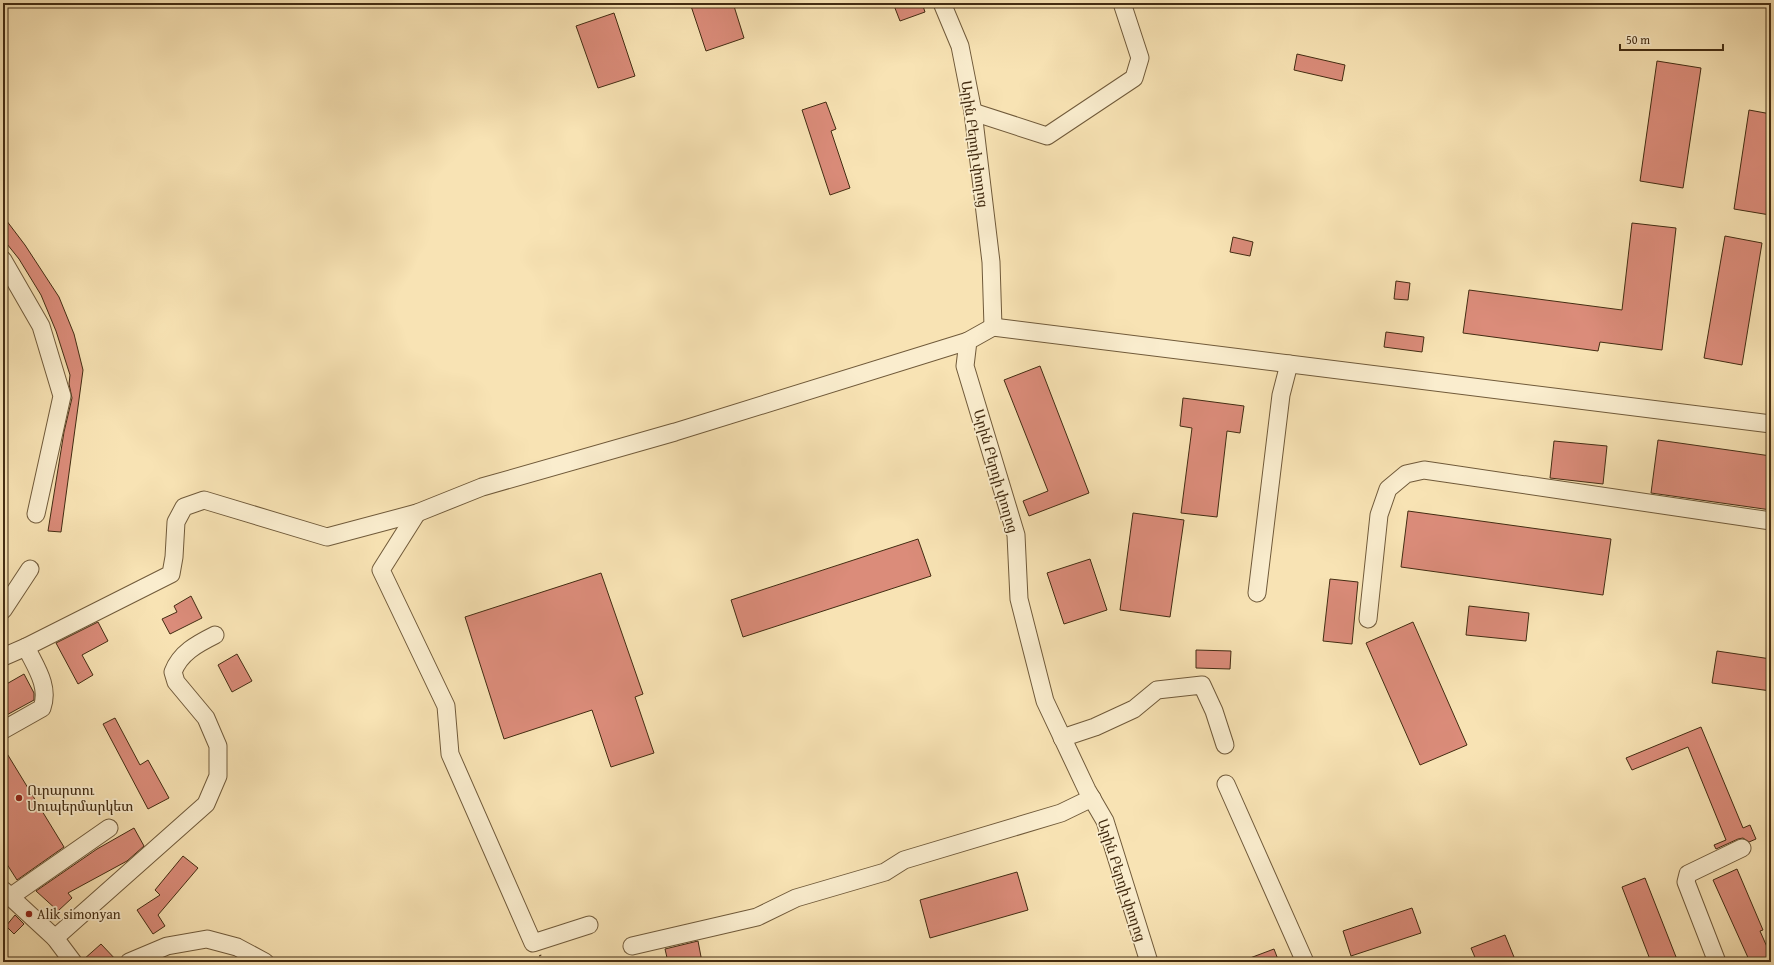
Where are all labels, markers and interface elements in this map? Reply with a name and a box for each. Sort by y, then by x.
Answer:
scale bar [1620,26,1723,52]
text: 50 m [1626,31,1650,48]
street label: Արին Բերդի փողոց [956,79,994,209]
street label: Արին Բերդի փողոց [969,407,1023,535]
place label: Ուրարտու Սուպերմարկետ [27,780,133,816]
marker: Ուրարտու Սուպերմարկետ [14,793,24,803]
street label: Արին Բերդի փողոց [1093,816,1151,944]
place label: Alik simonyan [37,904,121,924]
marker: Alik simonyan [24,909,34,919]

